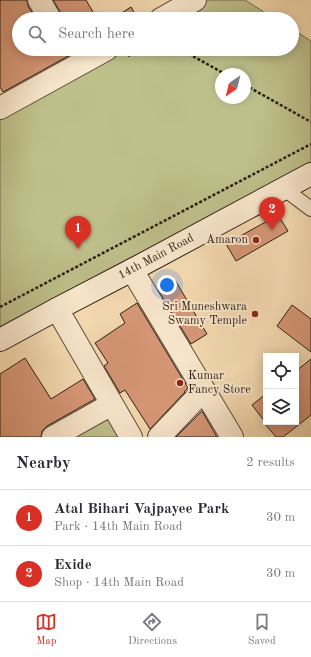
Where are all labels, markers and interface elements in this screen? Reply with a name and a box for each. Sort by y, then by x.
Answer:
search box [12,12,299,56]
icon: search [26,23,48,45]
text: Search here [58,27,135,42]
north arrow [215,68,251,104]
pin: 2 [259,197,285,230]
pin: 1 [65,216,91,249]
street label: 14th Main Road [116,232,196,282]
place label: Amaron [206,234,249,246]
marker: Amaron [251,235,261,245]
your location [157,275,177,295]
place label: Sri Muneshwara Swamy Temple [162,301,247,327]
marker: Sri Muneshwara Swamy Temple [250,309,260,319]
map controls [263,353,299,425]
button: locate [263,353,299,389]
place label: Kumar Fancy Store [188,370,251,396]
marker: Kumar Fancy Store [175,378,185,388]
button: layers [263,389,299,425]
text: Nearby [16,455,71,472]
text: 2 results [246,456,295,469]
text: Atal Bihari Vajpayee Park [54,502,229,517]
text: 1 [25,511,33,524]
text: 30 m [266,511,295,524]
text: Park · 14th Main Road [54,520,183,533]
text: Exide [54,558,92,573]
text: 2 [25,567,33,580]
text: 30 m [266,567,295,580]
text: Shop · 14th Main Road [54,576,184,589]
tab: Map [35,611,57,649]
tab: Directions [128,611,177,649]
tab: Saved [248,611,276,649]

